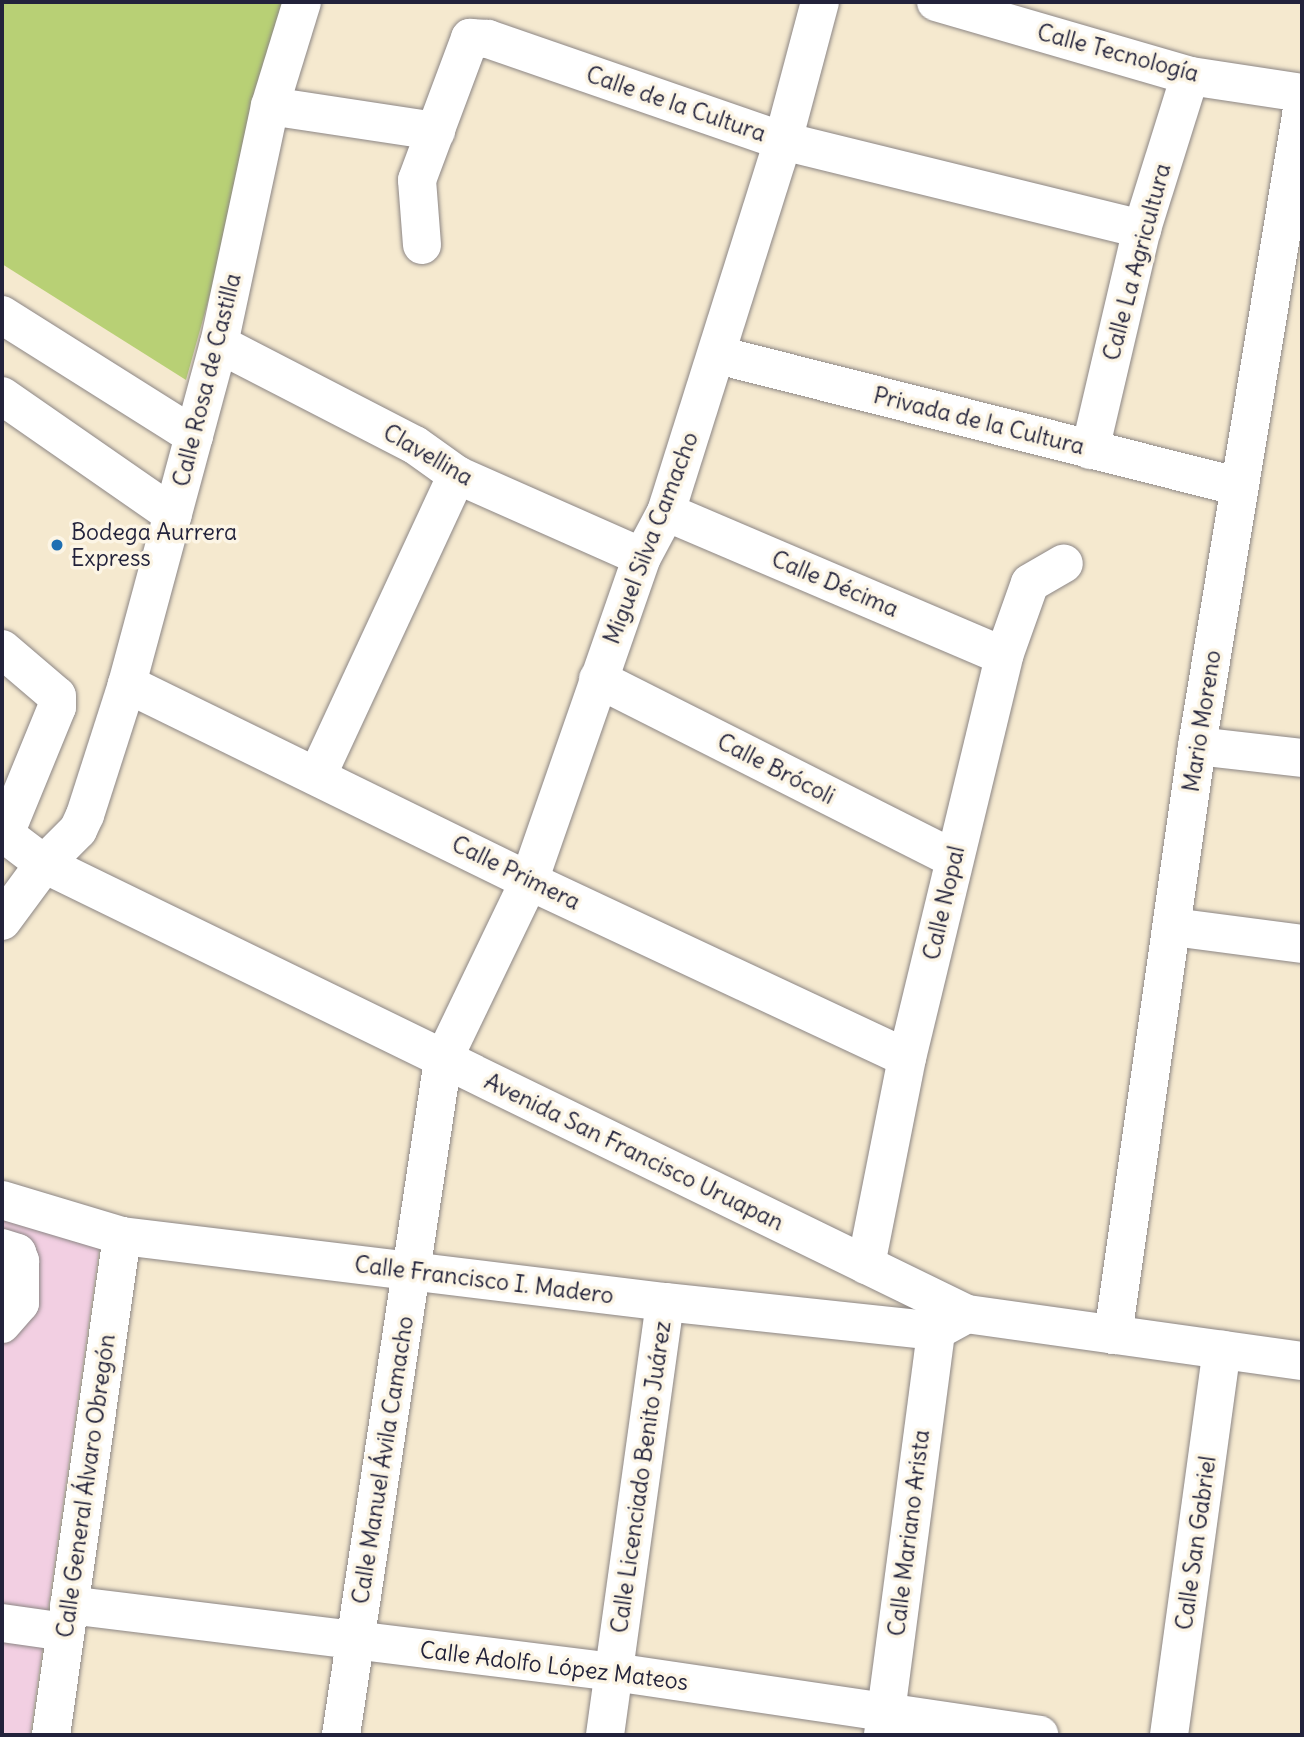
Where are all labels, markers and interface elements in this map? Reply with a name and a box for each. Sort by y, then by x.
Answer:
street label: Calle Tecnología [1034,18,1202,88]
street label: Calle de la Cultura [583,60,769,148]
street label: Calle La Agricultura [1097,160,1177,364]
street label: Calle Rosa de Castilla [167,270,247,490]
street label: Privada de la Cultura [871,381,1087,461]
street label: Clavellina [378,418,478,492]
street label: Miguel Silva Camacho [598,428,704,648]
place label: Bodega Aurrera Express [71,518,237,572]
marker: Bodega Aurrera Express [49,537,65,553]
street label: Calle Décima [767,545,903,623]
street label: Mario Moreno [1177,648,1227,794]
street label: Calle Brócoli [713,728,839,810]
street label: Calle Primera [447,830,585,916]
street label: Calle Nopal [917,843,971,963]
street label: Avenida San Francisco Uruapan [480,1067,788,1237]
street label: Calle Francisco I. Madero [353,1250,615,1310]
street label: Calle Manuel Ávila Camacho [347,1314,419,1606]
street label: Calle Licenciado Benito Juárez [605,1319,677,1635]
street label: Calle General Álvaro Obregón [51,1332,121,1640]
street label: Calle Mariano Arista [883,1428,935,1638]
street label: Calle San Gabriel [1170,1454,1222,1632]
street label: Calle Adolfo López Mateos [418,1636,690,1696]

